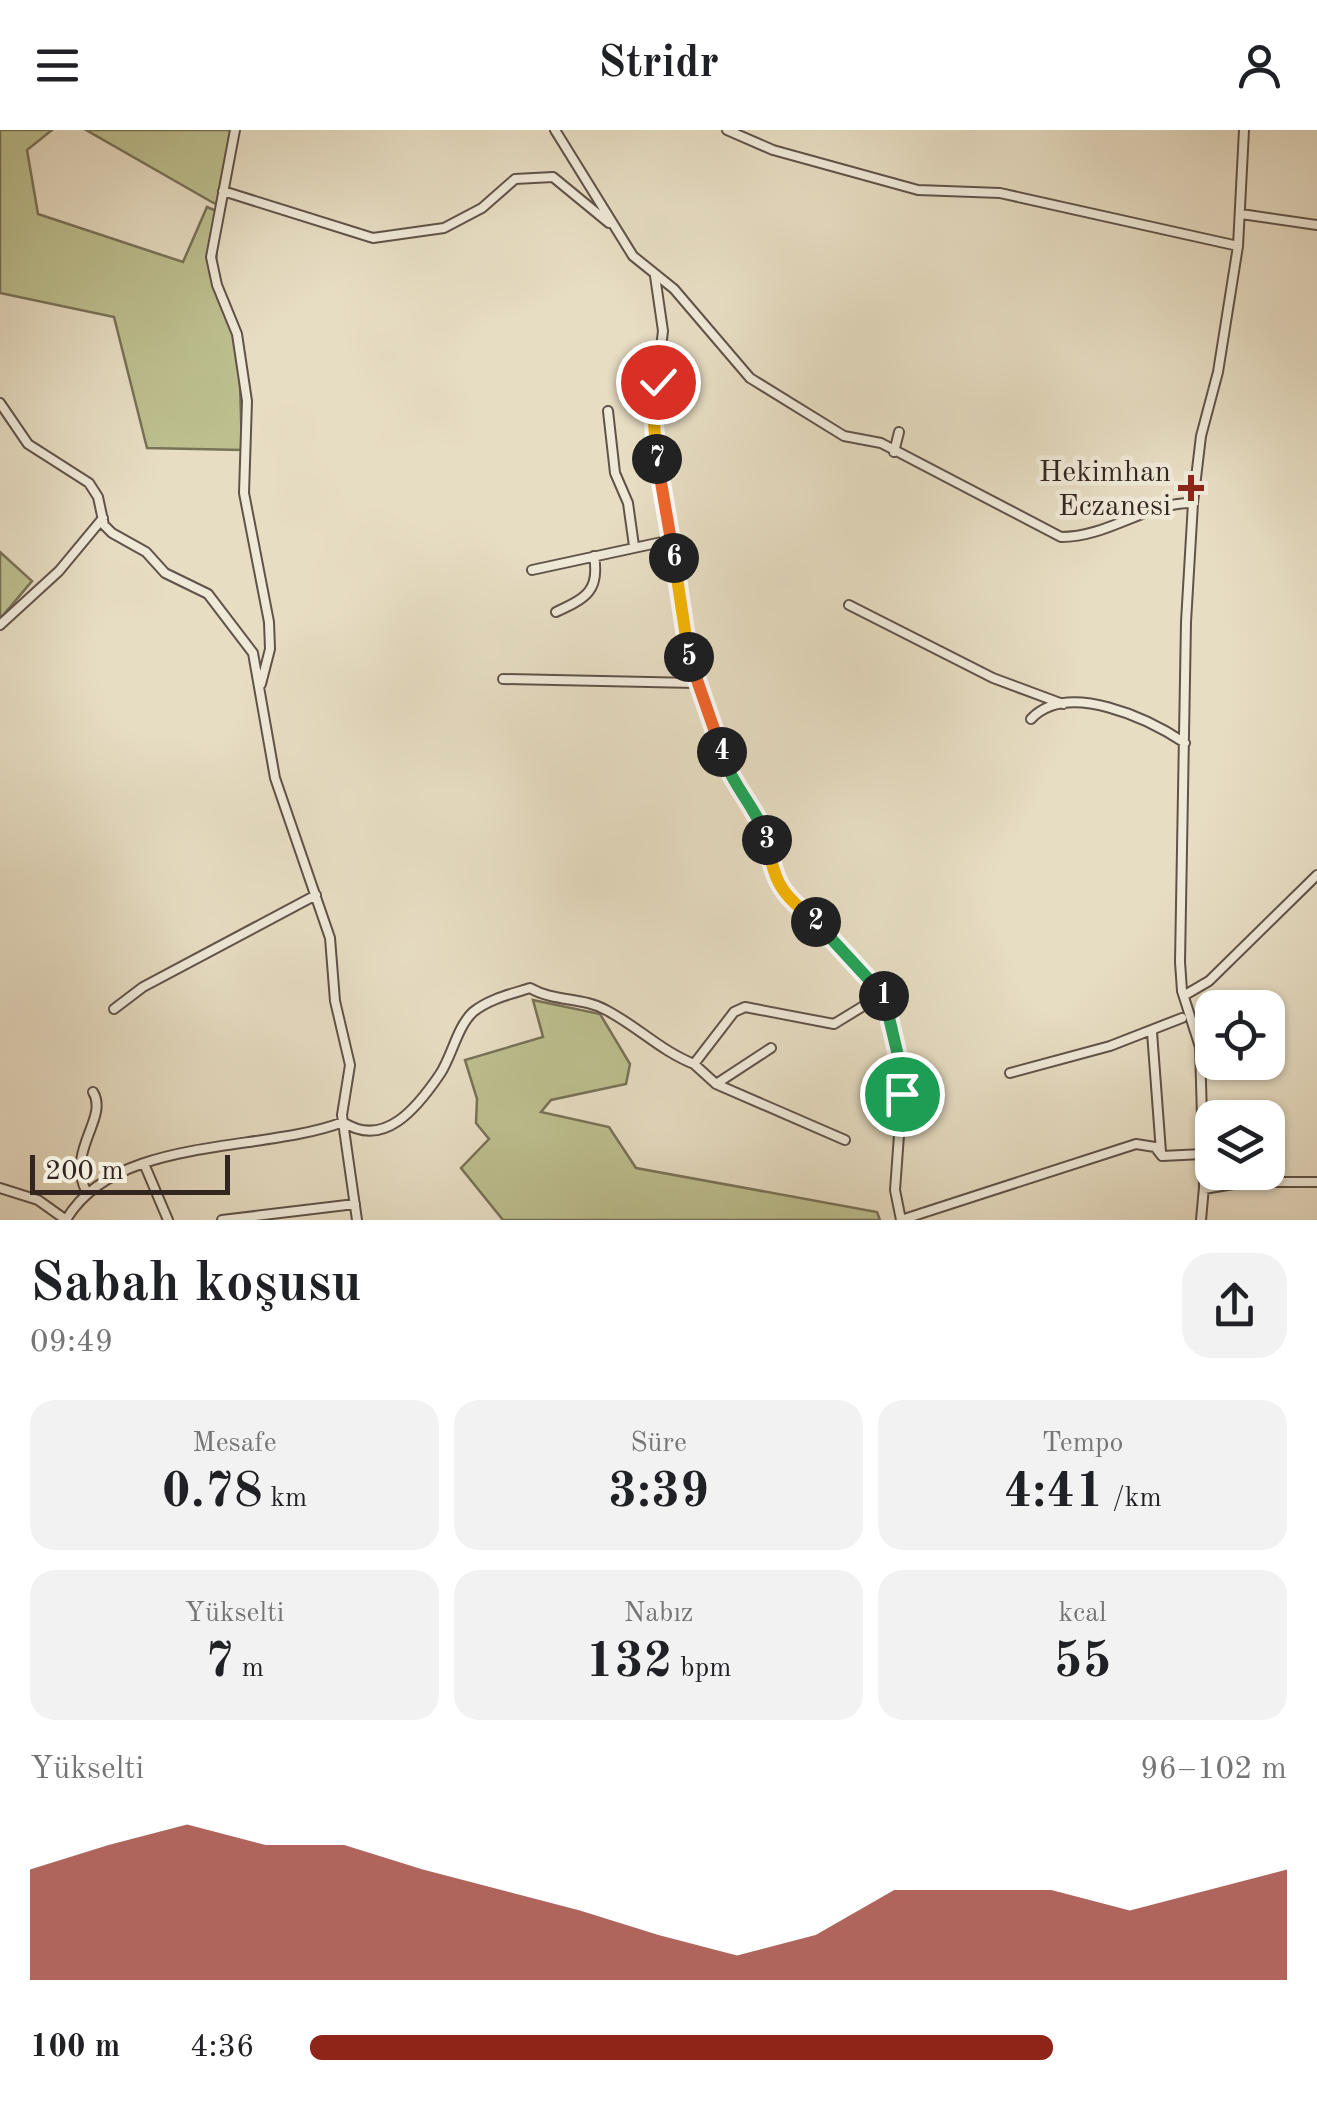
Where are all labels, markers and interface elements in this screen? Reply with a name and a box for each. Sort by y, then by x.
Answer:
icon: menu [30,38,85,93]
icon: person [1232,38,1287,93]
text: Stridr [598,42,719,87]
pin [616,340,701,425]
icon: check [631,355,686,410]
pin: 7 [632,434,682,484]
text: 7 [649,445,665,473]
place label: Hekimhan Eczanesi [1039,458,1171,522]
marker: Hekimhan Eczanesi [1180,477,1202,499]
pin: 6 [649,533,699,583]
text: 6 [666,544,682,572]
pin: 5 [664,632,714,682]
text: 5 [681,643,697,671]
pin: 4 [697,727,747,777]
text: 4 [714,738,730,766]
pin: 3 [742,815,792,865]
text: 3 [759,826,775,854]
pin: 2 [791,897,841,947]
text: 2 [808,908,824,936]
pin: 1 [859,971,909,1021]
text: 1 [876,982,892,1010]
map controls [1195,990,1285,1190]
button: locate [1195,990,1285,1080]
pin [860,1052,945,1137]
icon: arrive [875,1067,930,1122]
button: layers [1195,1100,1285,1190]
scale bar [30,1150,230,1194]
text: 200 m [45,1158,124,1186]
button: share [1182,1253,1287,1358]
text: Sabah koşusu [30,1258,362,1313]
text: 09:49 [30,1327,113,1359]
text: Mesafe [192,1430,277,1458]
text: Süre [630,1430,687,1458]
text: Tempo [1042,1430,1123,1458]
text: 0.78 [162,1468,263,1518]
text: 3:39 [608,1468,709,1518]
text: 4:41 [1003,1468,1104,1518]
text: km [263,1485,307,1513]
text: /km [1104,1485,1162,1513]
text: Yükselti [185,1600,284,1628]
text: Nabız [624,1600,693,1628]
text: kcal [1058,1600,1107,1628]
text: 7 [205,1638,234,1688]
text: 132 [586,1638,673,1688]
text: 55 [1054,1638,1112,1688]
text: m [234,1655,264,1683]
text: bpm [673,1655,731,1683]
text: Yükselti [30,1754,144,1786]
text: 96–102 m [1140,1754,1287,1786]
text: 100 m [30,2032,120,2064]
text: 4:36 [190,2032,255,2064]

